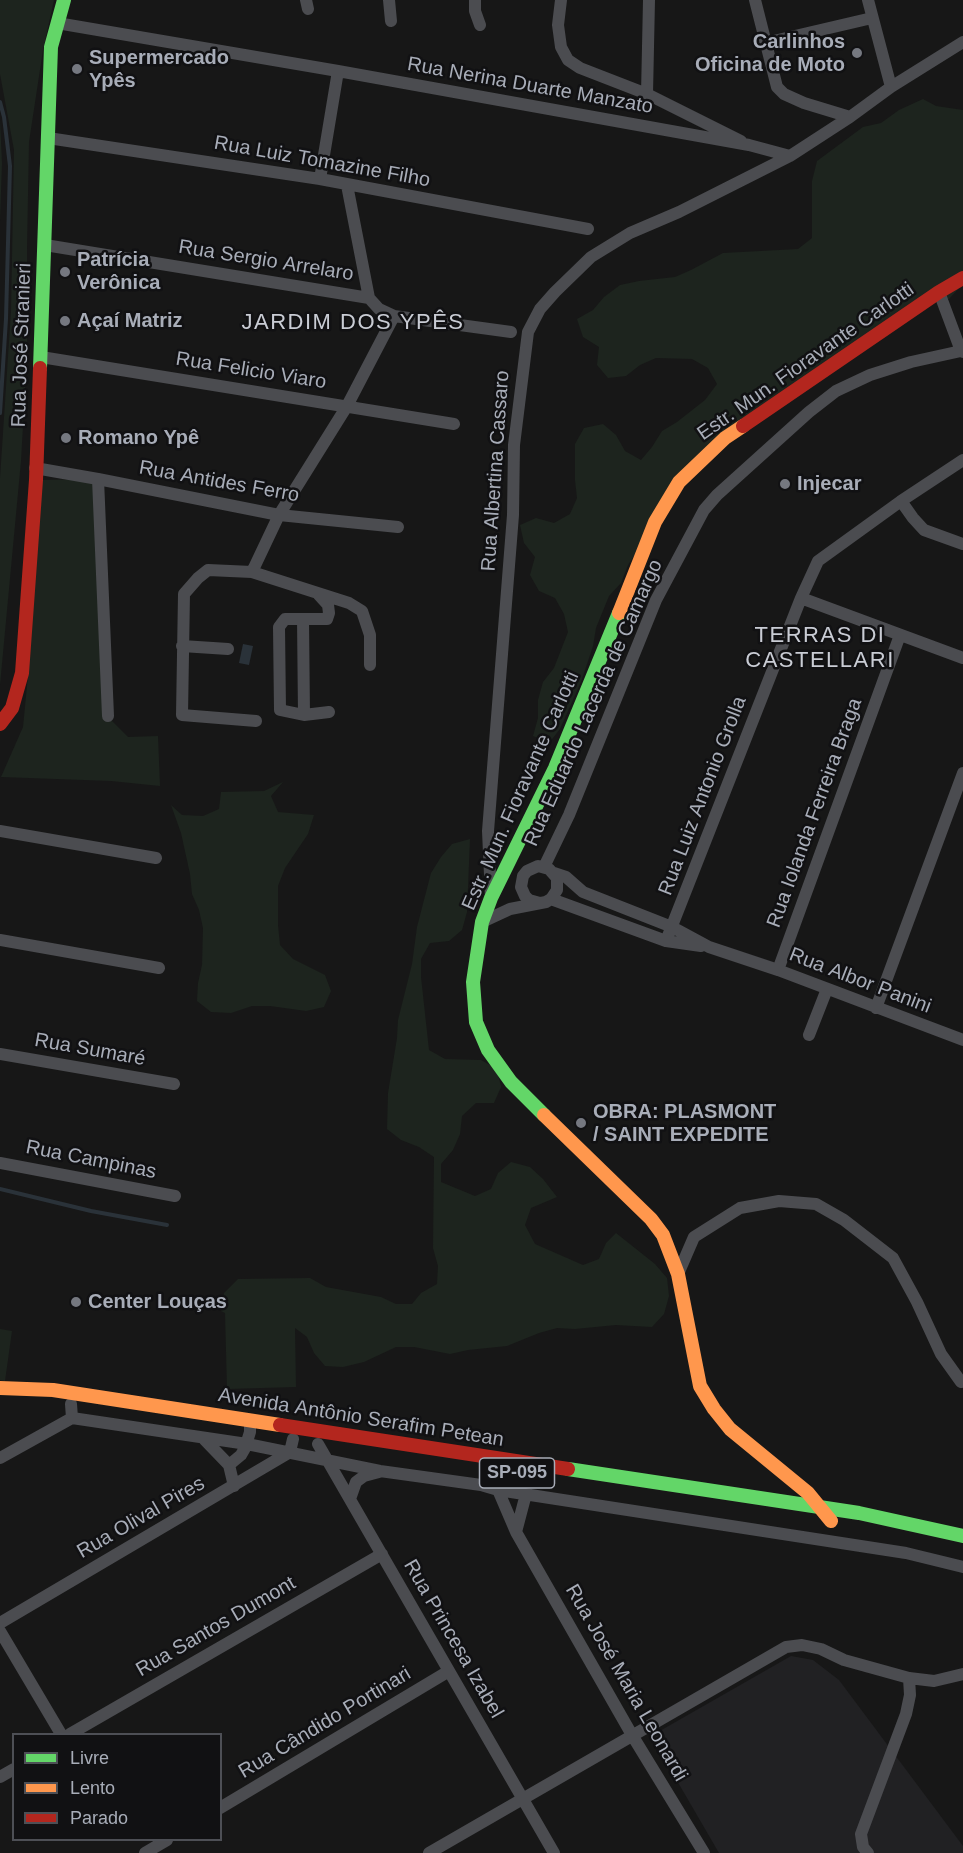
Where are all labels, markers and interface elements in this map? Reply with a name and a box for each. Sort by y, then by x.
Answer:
place label: Carlinhos Oficina de Moto [695,30,845,77]
place label: Supermercado Ypês [89,46,229,93]
marker: Carlinhos Oficina de Moto [850,46,864,60]
street label: Rua Nerina Duarte Manzato [405,53,655,119]
marker: Supermercado Ypês [70,62,84,76]
street label: Rua Luiz Tomazine Filho [212,131,432,193]
street label: Rua Sergio Arrelaro [177,235,355,287]
place label: Patrícia Verônica [77,248,160,295]
street label: Rua José Stranieri [7,262,37,428]
marker: Patrícia Verônica [58,265,72,279]
street label: Estr. Mun. Fioravante Carlotti [693,278,919,446]
place label: Açaí Matriz [77,309,183,333]
district label: JARDIM DOS YPÊS [242,310,464,336]
marker: Açaí Matriz [58,314,72,328]
street label: Rua Felicio Viaro [174,347,328,395]
street label: Rua Albertina Cassaro [477,370,515,572]
place label: Romano Ypê [78,426,199,450]
marker: Romano Ypê [59,431,73,445]
street label: Rua Antides Ferro [137,456,301,508]
place label: Injecar [797,472,861,496]
marker: Injecar [778,477,792,491]
street label: Rua Eduardo Lacerda de Camargo [520,556,668,850]
district label: TERRAS DI CASTELLARI [745,623,895,674]
street label: Estr. Mun. Fioravante Carlotti [457,668,585,914]
street label: Rua Luiz Antonio Grolla [654,693,752,899]
street label: Rua Iolanda Ferreira Braga [762,695,868,931]
street label: Rua Albor Panini [786,943,934,1019]
street label: Rua Sumaré [33,1028,147,1072]
place label: OBRA: PLASMONT / SAINT EXPEDITE [593,1100,776,1147]
marker: OBRA: PLASMONT / SAINT EXPEDITE [574,1116,588,1130]
street label: Rua Campinas [24,1136,158,1184]
place label: Center Louças [88,1290,227,1314]
marker: Center Louças [69,1295,83,1309]
street label: Avenida Antônio Serafim Petean [217,1384,505,1452]
road number: SP-095 [480,1458,554,1488]
street label: Rua Olival Pires [73,1472,209,1564]
street label: Rua Princesa Izabel [398,1555,508,1723]
street label: Rua Santos Dumont [132,1572,300,1682]
street label: Rua José Maria Leonardi [560,1580,692,1786]
street label: Rua Cândido Portinari [234,1662,416,1784]
legend [12,1733,222,1841]
text: Livre [70,1748,109,1768]
text: Lento [70,1778,115,1798]
text: Parado [70,1808,128,1828]

